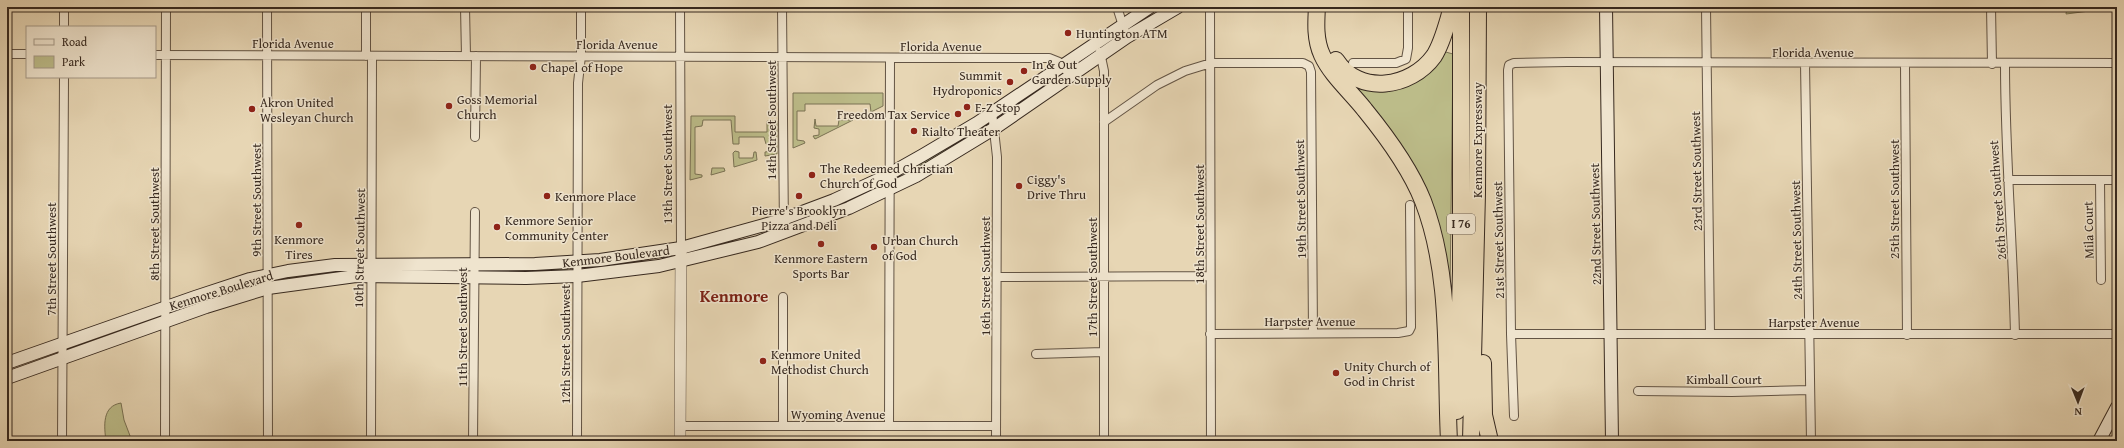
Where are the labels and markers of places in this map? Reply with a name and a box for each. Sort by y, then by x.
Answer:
place label: Huntington ATM [1076,24,1168,43]
marker: Huntington ATM [1063,28,1073,38]
place label: In & Out Garden Supply [1032,55,1112,89]
place label: Chapel of Hope [541,58,623,77]
marker: Chapel of Hope [528,62,538,72]
place label: Summit Hydroponics [933,66,1002,100]
marker: In & Out Garden Supply [1019,66,1029,76]
marker: Summit Hydroponics [1005,77,1015,87]
place label: Goss Memorial Church [457,90,538,124]
place label: Akron United Wesleyan Church [260,93,354,127]
place label: E-Z Stop [975,98,1020,117]
marker: Goss Memorial Church [444,101,454,111]
marker: E-Z Stop [962,102,972,112]
marker: Akron United Wesleyan Church [247,104,257,114]
place label: Freedom Tax Service [837,105,950,124]
marker: Freedom Tax Service [953,109,963,119]
place label: Rialto Theater [922,122,1001,141]
marker: Rialto Theater [909,126,919,136]
place label: The Redeemed Christian Church of God [820,159,954,193]
marker: The Redeemed Christian Church of God [807,170,817,180]
place label: Ciggy's Drive Thru [1027,170,1086,204]
marker: Ciggy's Drive Thru [1014,181,1024,191]
place label: Kenmore Place [555,187,636,206]
marker: Kenmore Place [542,191,552,201]
marker: Pierre's Brooklyn Pizza and Deli [794,191,804,201]
place label: Pierre's Brooklyn Pizza and Deli [752,201,847,235]
place label: Kenmore Senior Community Center [505,211,609,245]
marker: Kenmore Tires [294,220,304,230]
marker: Kenmore Senior Community Center [492,222,502,232]
place label: Kenmore Tires [274,230,324,264]
place label: Urban Church of God [882,231,959,265]
marker: Kenmore Eastern Sports Bar [816,239,826,249]
marker: Urban Church of God [869,242,879,252]
place label: Kenmore Eastern Sports Bar [774,249,869,283]
place label: Kenmore United Methodist Church [771,345,870,379]
marker: Kenmore United Methodist Church [758,356,768,366]
place label: Unity Church of God in Christ [1344,357,1432,391]
marker: Unity Church of God in Christ [1331,368,1341,378]

